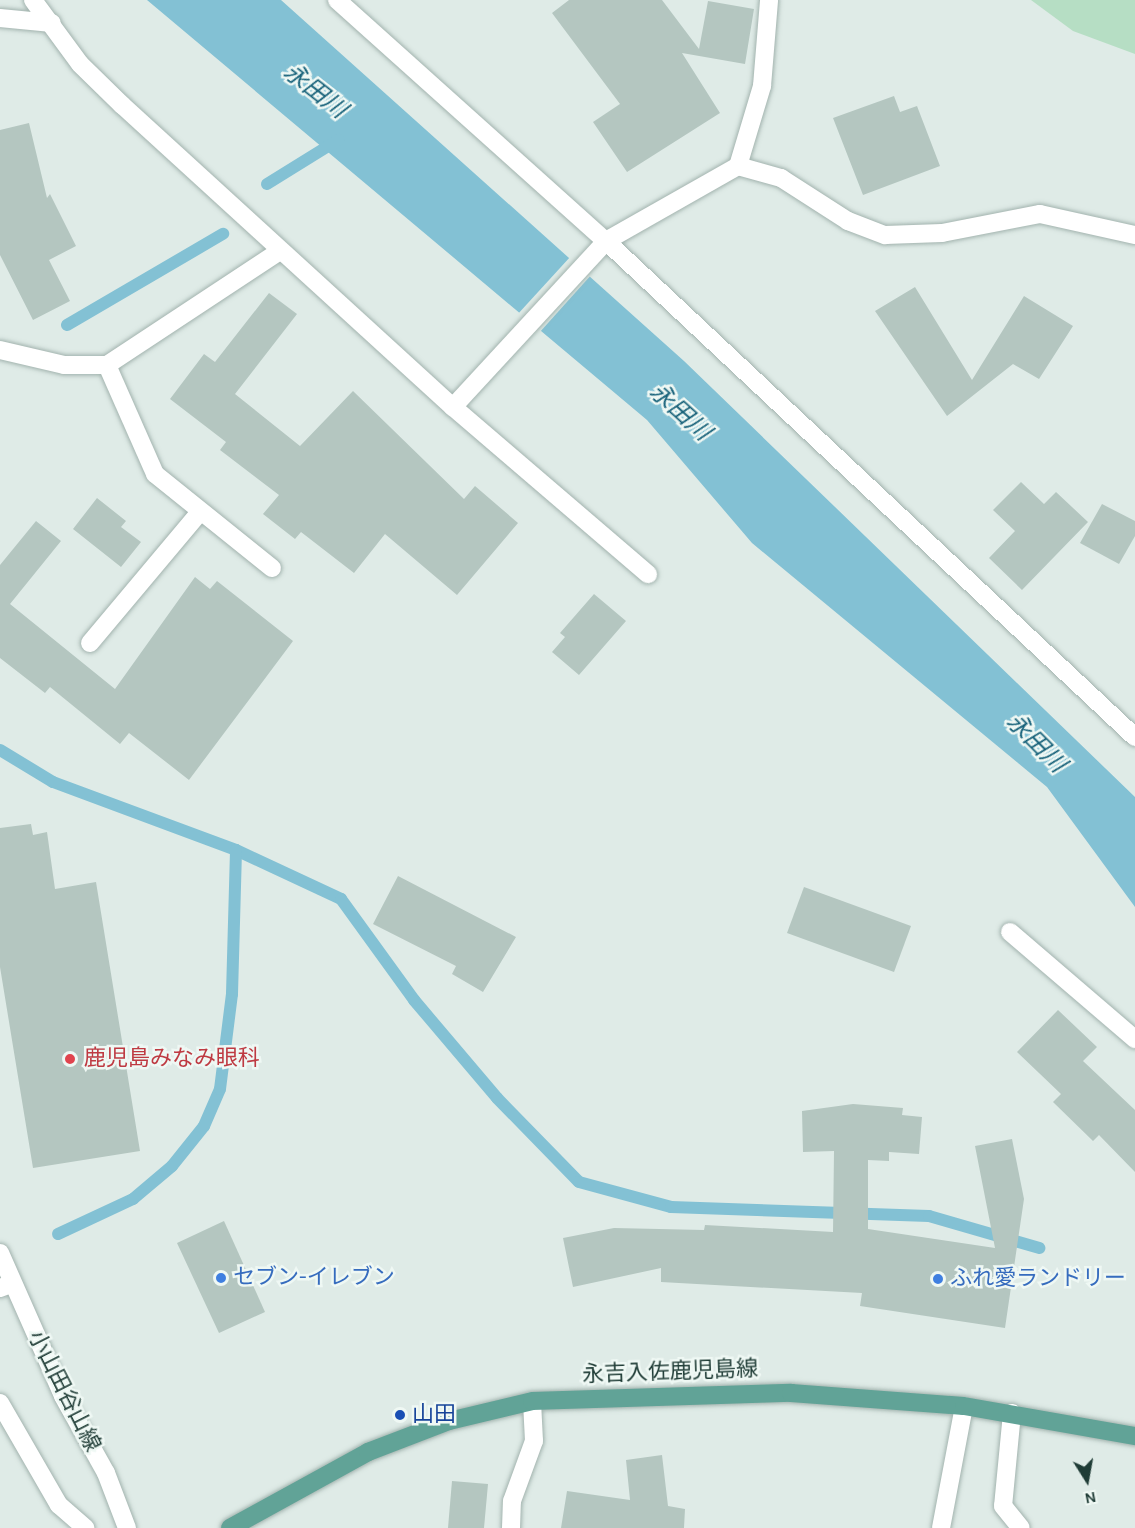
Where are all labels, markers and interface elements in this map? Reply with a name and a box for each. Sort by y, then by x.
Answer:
water label: 永田川 [278,57,352,125]
water label: 永田川 [644,377,716,447]
water label: 永田川 [1000,707,1072,779]
place label: 鹿児島みなみ眼科 [84,1046,260,1072]
marker: 鹿児島みなみ眼科 [61,1050,79,1068]
place label: セブン-イレブン [233,1265,395,1291]
place label: ふれ愛ランドリー [950,1266,1126,1292]
marker: セブン-イレブン [214,1271,228,1285]
marker: ふれ愛ランドリー [931,1272,945,1286]
street label: 小山田谷山線 [22,1326,106,1456]
street label: 永吉入佐鹿児島線 [582,1356,758,1388]
place label: 山田 [412,1402,456,1428]
marker: 山田 [393,1408,407,1422]
north arrow [1057,1450,1117,1510]
text: N [1083,1488,1098,1509]

